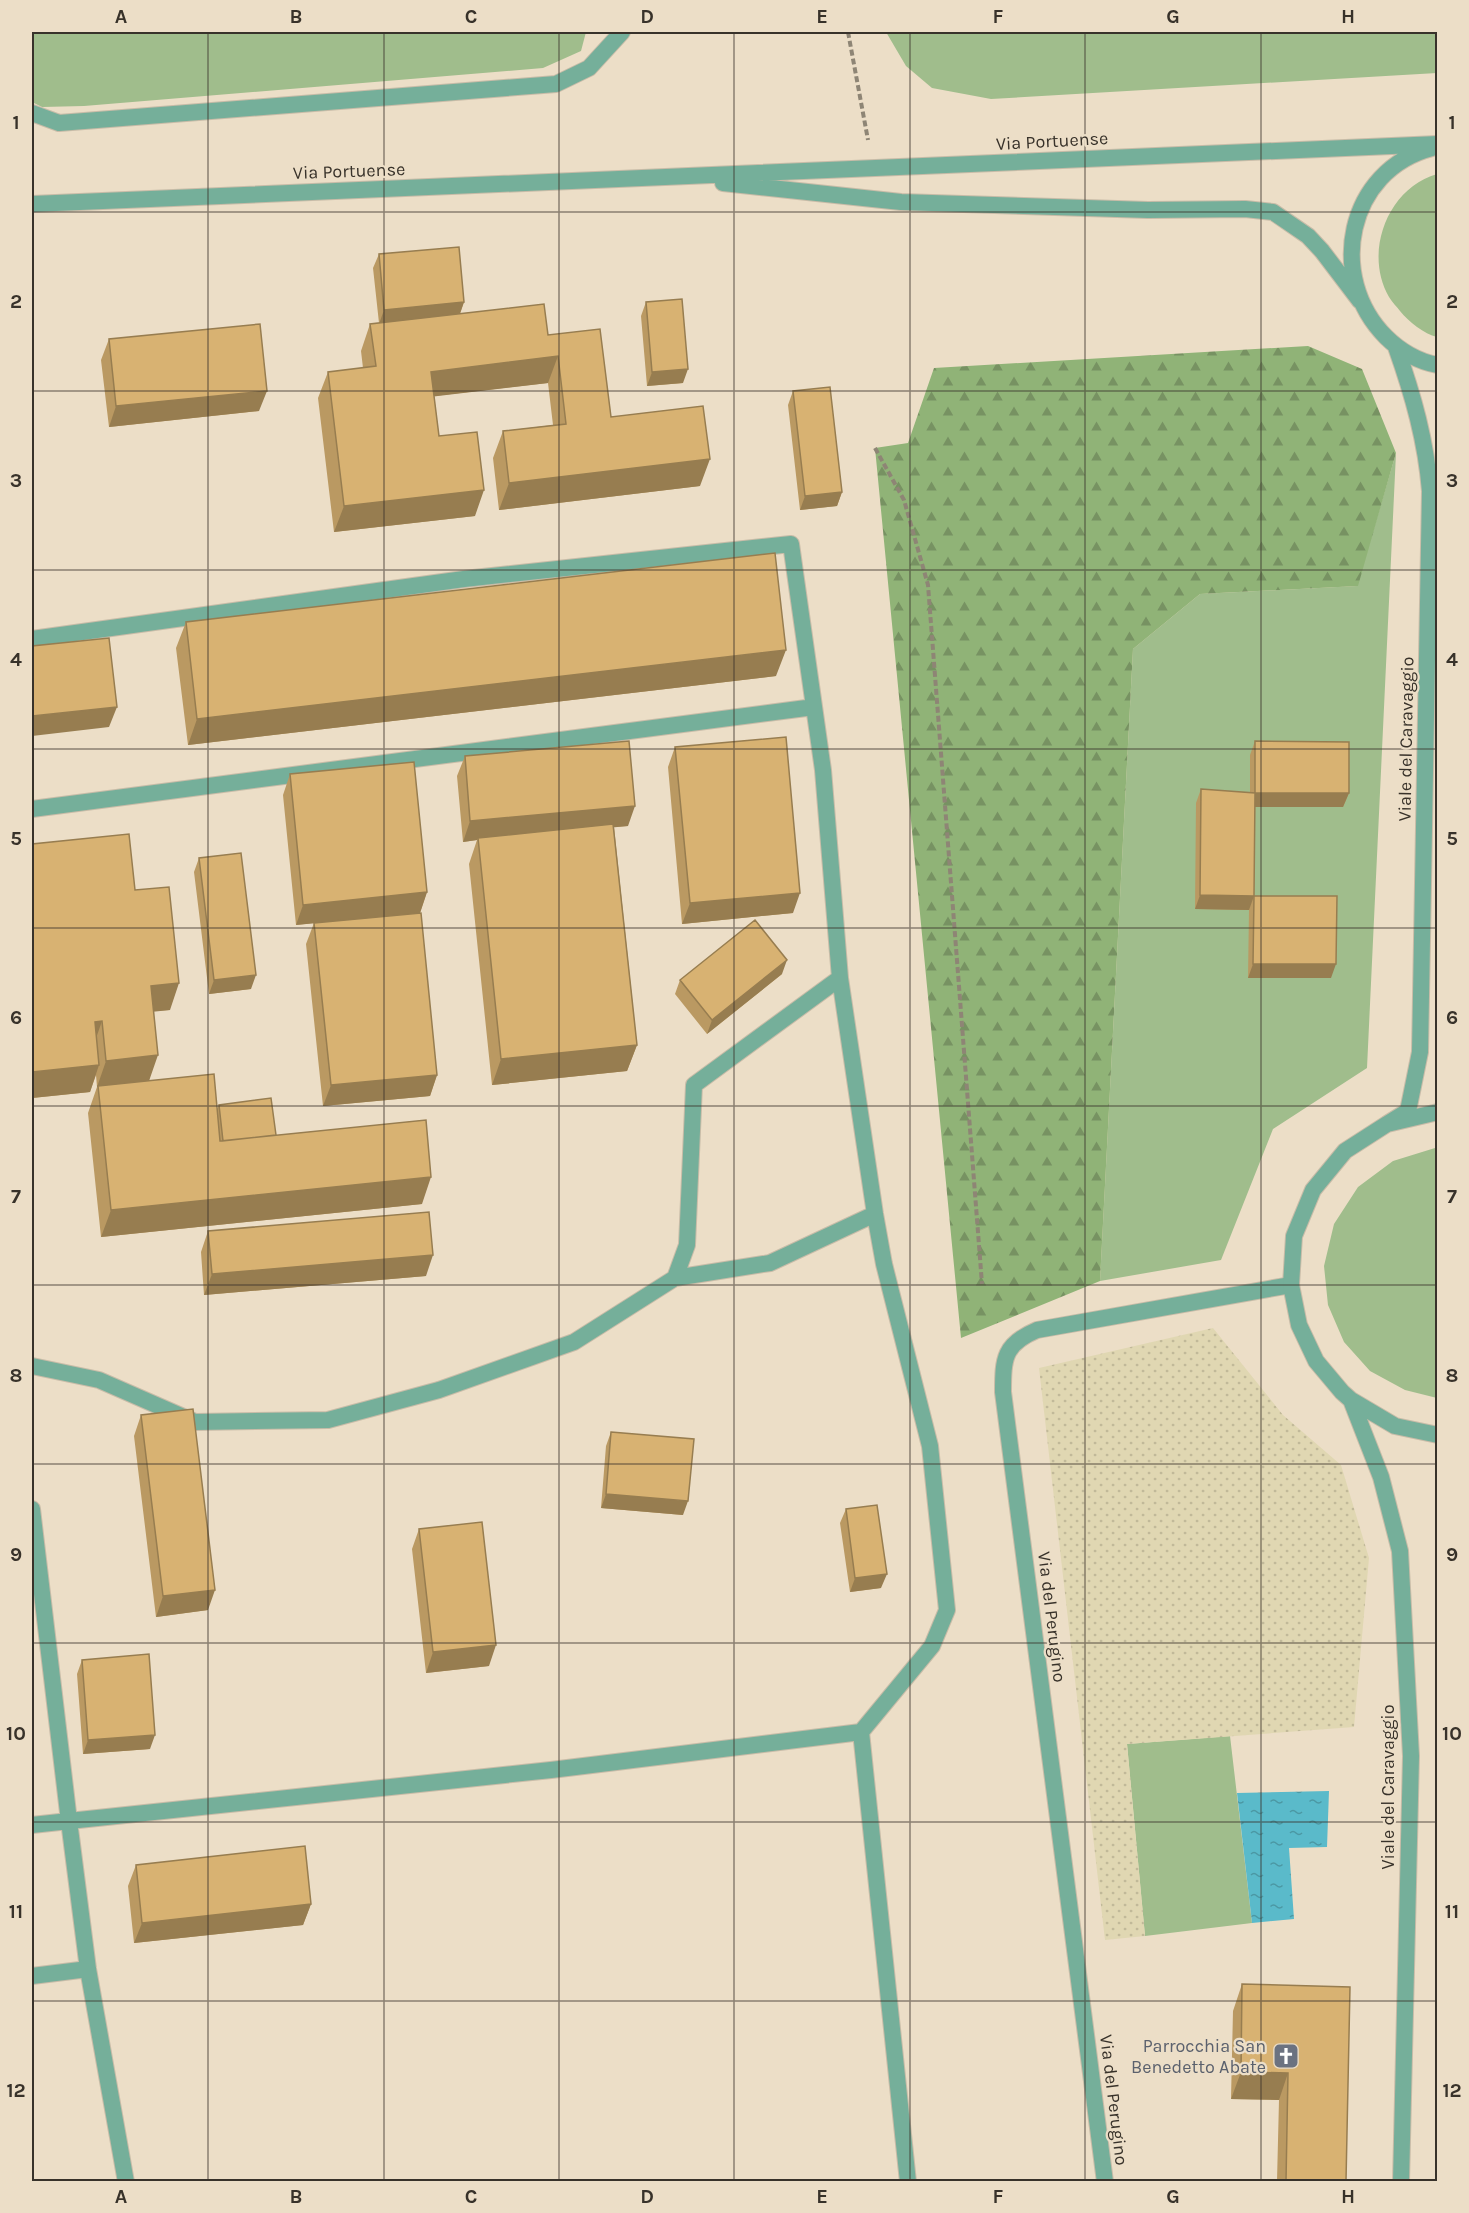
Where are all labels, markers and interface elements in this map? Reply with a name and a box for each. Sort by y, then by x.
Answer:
text: A [115,5,128,28]
text: B [290,5,302,28]
text: C [465,5,477,28]
text: D [640,5,654,28]
text: E [816,5,828,28]
text: F [993,5,1004,28]
text: G [1166,5,1180,28]
text: H [1341,5,1355,28]
text: 1 [12,111,20,134]
text: 1 [1448,111,1456,134]
street label: Via Portuense [995,127,1109,155]
street label: Via Portuense [292,158,406,184]
text: 2 [10,290,22,313]
text: 2 [1446,290,1458,313]
text: 3 [10,469,22,492]
text: 3 [1446,469,1458,492]
text: 4 [10,648,22,671]
text: 4 [1446,648,1458,671]
street label: Viale del Caravaggio [1394,656,1418,822]
text: 5 [10,827,22,850]
text: 5 [1446,827,1458,850]
text: 6 [10,1006,22,1029]
text: 6 [1446,1006,1458,1029]
text: 7 [11,1185,21,1208]
text: 7 [1447,1185,1457,1208]
text: 8 [10,1364,22,1387]
text: 8 [1446,1364,1458,1387]
text: 9 [10,1543,22,1566]
text: 9 [1446,1543,1458,1566]
street label: Via del Perugino [1033,1550,1071,1684]
street label: Viale del Caravaggio [1377,1704,1399,1870]
text: 10 [6,1722,26,1745]
text: 10 [1442,1722,1462,1745]
text: 11 [9,1900,23,1923]
text: 11 [1445,1900,1459,1923]
street label: Via del Perugino [1095,2033,1133,2167]
place label: Parrocchia San Benedetto Abate [1131,2035,1266,2078]
church icon: Parrocchia San Benedetto Abate [1271,2041,1301,2071]
text: 12 [6,2079,26,2102]
text: 12 [1442,2079,1462,2102]
text: A [115,2185,128,2208]
text: B [290,2185,302,2208]
text: C [465,2185,477,2208]
text: D [640,2185,654,2208]
text: E [816,2185,828,2208]
text: F [993,2185,1004,2208]
text: G [1166,2185,1180,2208]
text: H [1341,2185,1355,2208]

